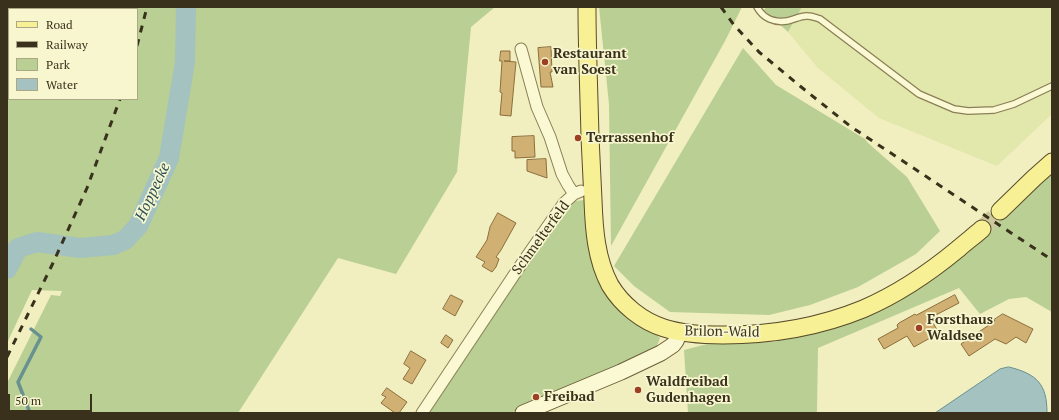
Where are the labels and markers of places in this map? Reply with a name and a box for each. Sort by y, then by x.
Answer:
place label: Restaurant van Soest [553,46,627,78]
marker: Restaurant van Soest [540,57,550,67]
place label: Terrassenhof [586,130,674,146]
marker: Terrassenhof [573,133,583,143]
place label: Forsthaus Waldsee [927,312,993,344]
marker: Forsthaus Waldsee [914,323,924,333]
place label: Waldfreibad Gudenhagen [646,374,731,406]
marker: Waldfreibad Gudenhagen [633,385,643,395]
place label: Freibad [544,389,595,405]
marker: Freibad [531,392,541,402]

